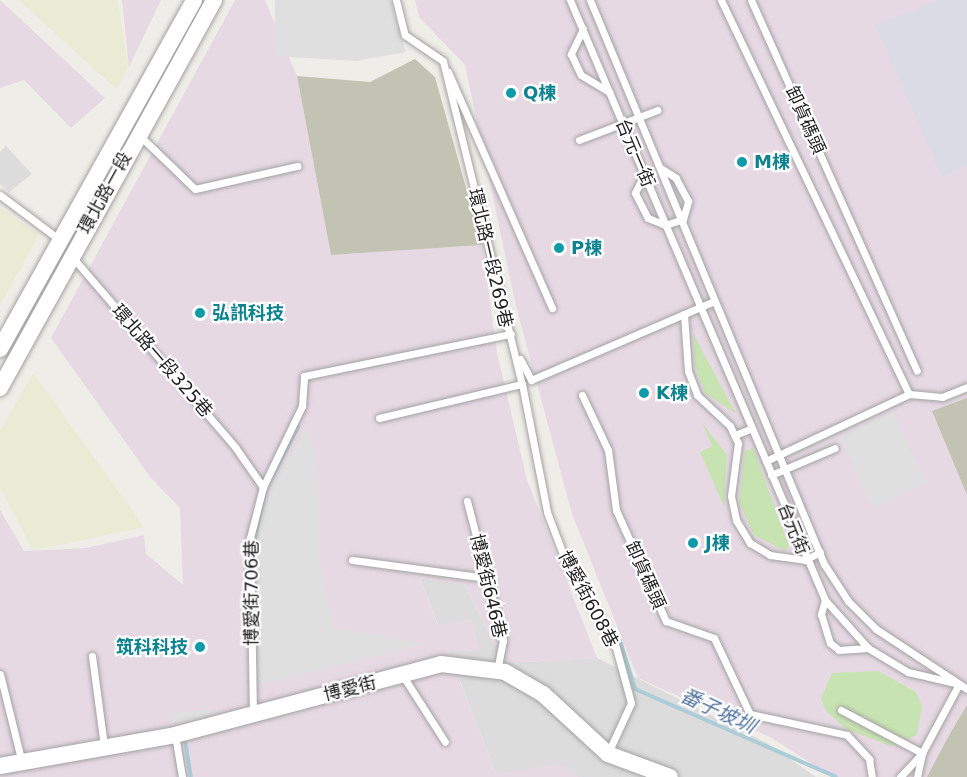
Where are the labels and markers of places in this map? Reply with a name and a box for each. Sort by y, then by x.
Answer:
place label: Q棟 [523,82,556,104]
marker: Q棟 [504,86,518,100]
place label: M棟 [754,151,790,173]
marker: M棟 [735,155,749,169]
place label: P棟 [571,237,602,259]
marker: P棟 [552,241,566,255]
place label: 弘訊科技 [212,302,284,324]
marker: 弘訊科技 [193,306,207,320]
place label: K棟 [656,382,688,404]
marker: K棟 [637,386,651,400]
place label: J棟 [705,532,730,554]
marker: J棟 [686,536,700,550]
place label: 筑科科技 [116,636,188,658]
marker: 筑科科技 [193,640,207,654]

